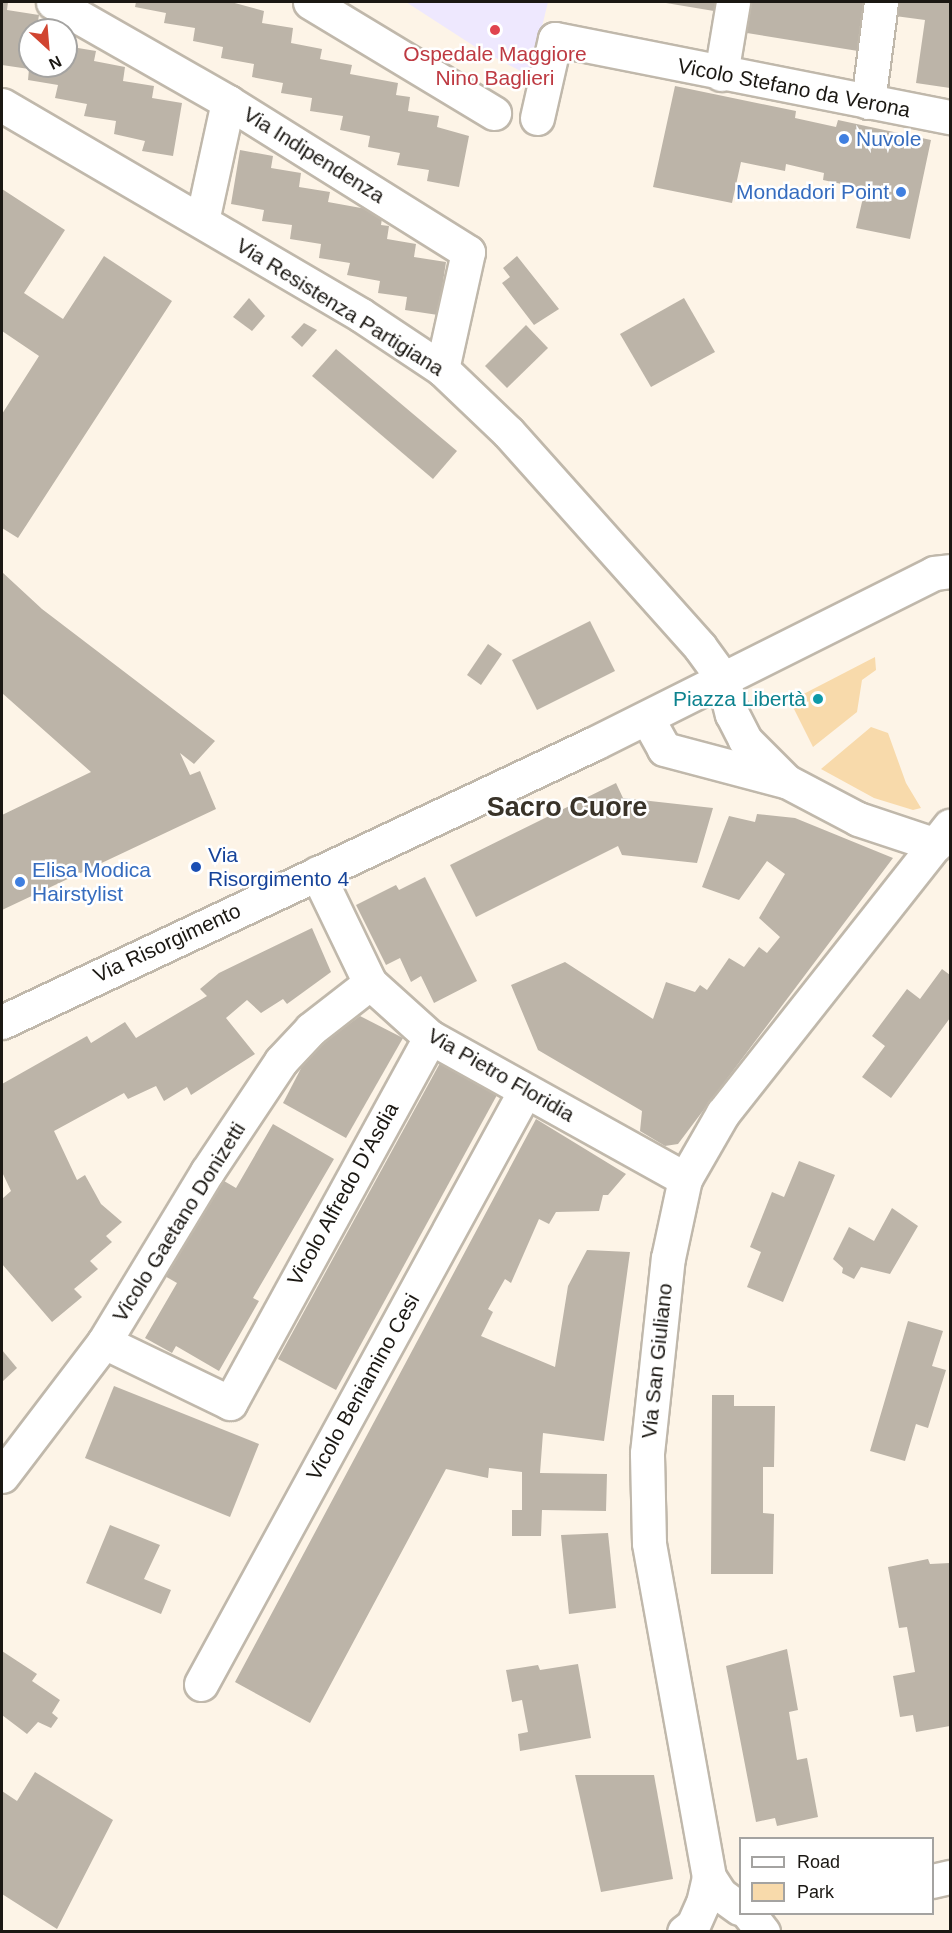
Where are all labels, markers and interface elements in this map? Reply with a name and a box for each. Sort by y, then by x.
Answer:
north arrow [18,18,78,78]
marker: Ospedale Maggiore Nino Baglieri [486,21,504,39]
place label: Ospedale Maggiore Nino Baglieri [403,41,587,91]
text: N [46,53,64,73]
street label: Vicolo Stefano da Verona [675,53,913,123]
street label: Via Indipendenza [239,101,389,209]
place label: Nuvole [856,126,921,152]
marker: Nuvole [837,132,851,146]
place label: Mondadori Point [736,179,889,205]
marker: Mondadori Point [894,185,908,199]
street label: Via Resistenza Partigiana [232,233,448,381]
place label: Piazza Libertà [673,686,806,712]
marker: Piazza Libertà [811,692,825,706]
district label: Sacro Cuore [487,792,647,824]
place label: Via Risorgimento 4 [208,842,349,892]
place label: Elisa Modica Hairstylist [32,857,151,907]
marker: Via Risorgimento 4 [189,860,203,874]
marker: Elisa Modica Hairstylist [13,875,27,889]
street label: Via Risorgimento [89,898,245,988]
street label: Via Pietro Floridia [423,1023,579,1127]
street label: Vicolo Alfredo D'Asdia [282,1097,404,1291]
street label: Vicolo Gaetano Donizetti [107,1117,251,1327]
street label: Via San Giuliano [636,1282,678,1440]
street label: Vicolo Beniamino Cesi [301,1289,425,1485]
legend [739,1837,934,1915]
text: Road [797,1852,840,1872]
text: Park [797,1882,834,1902]

